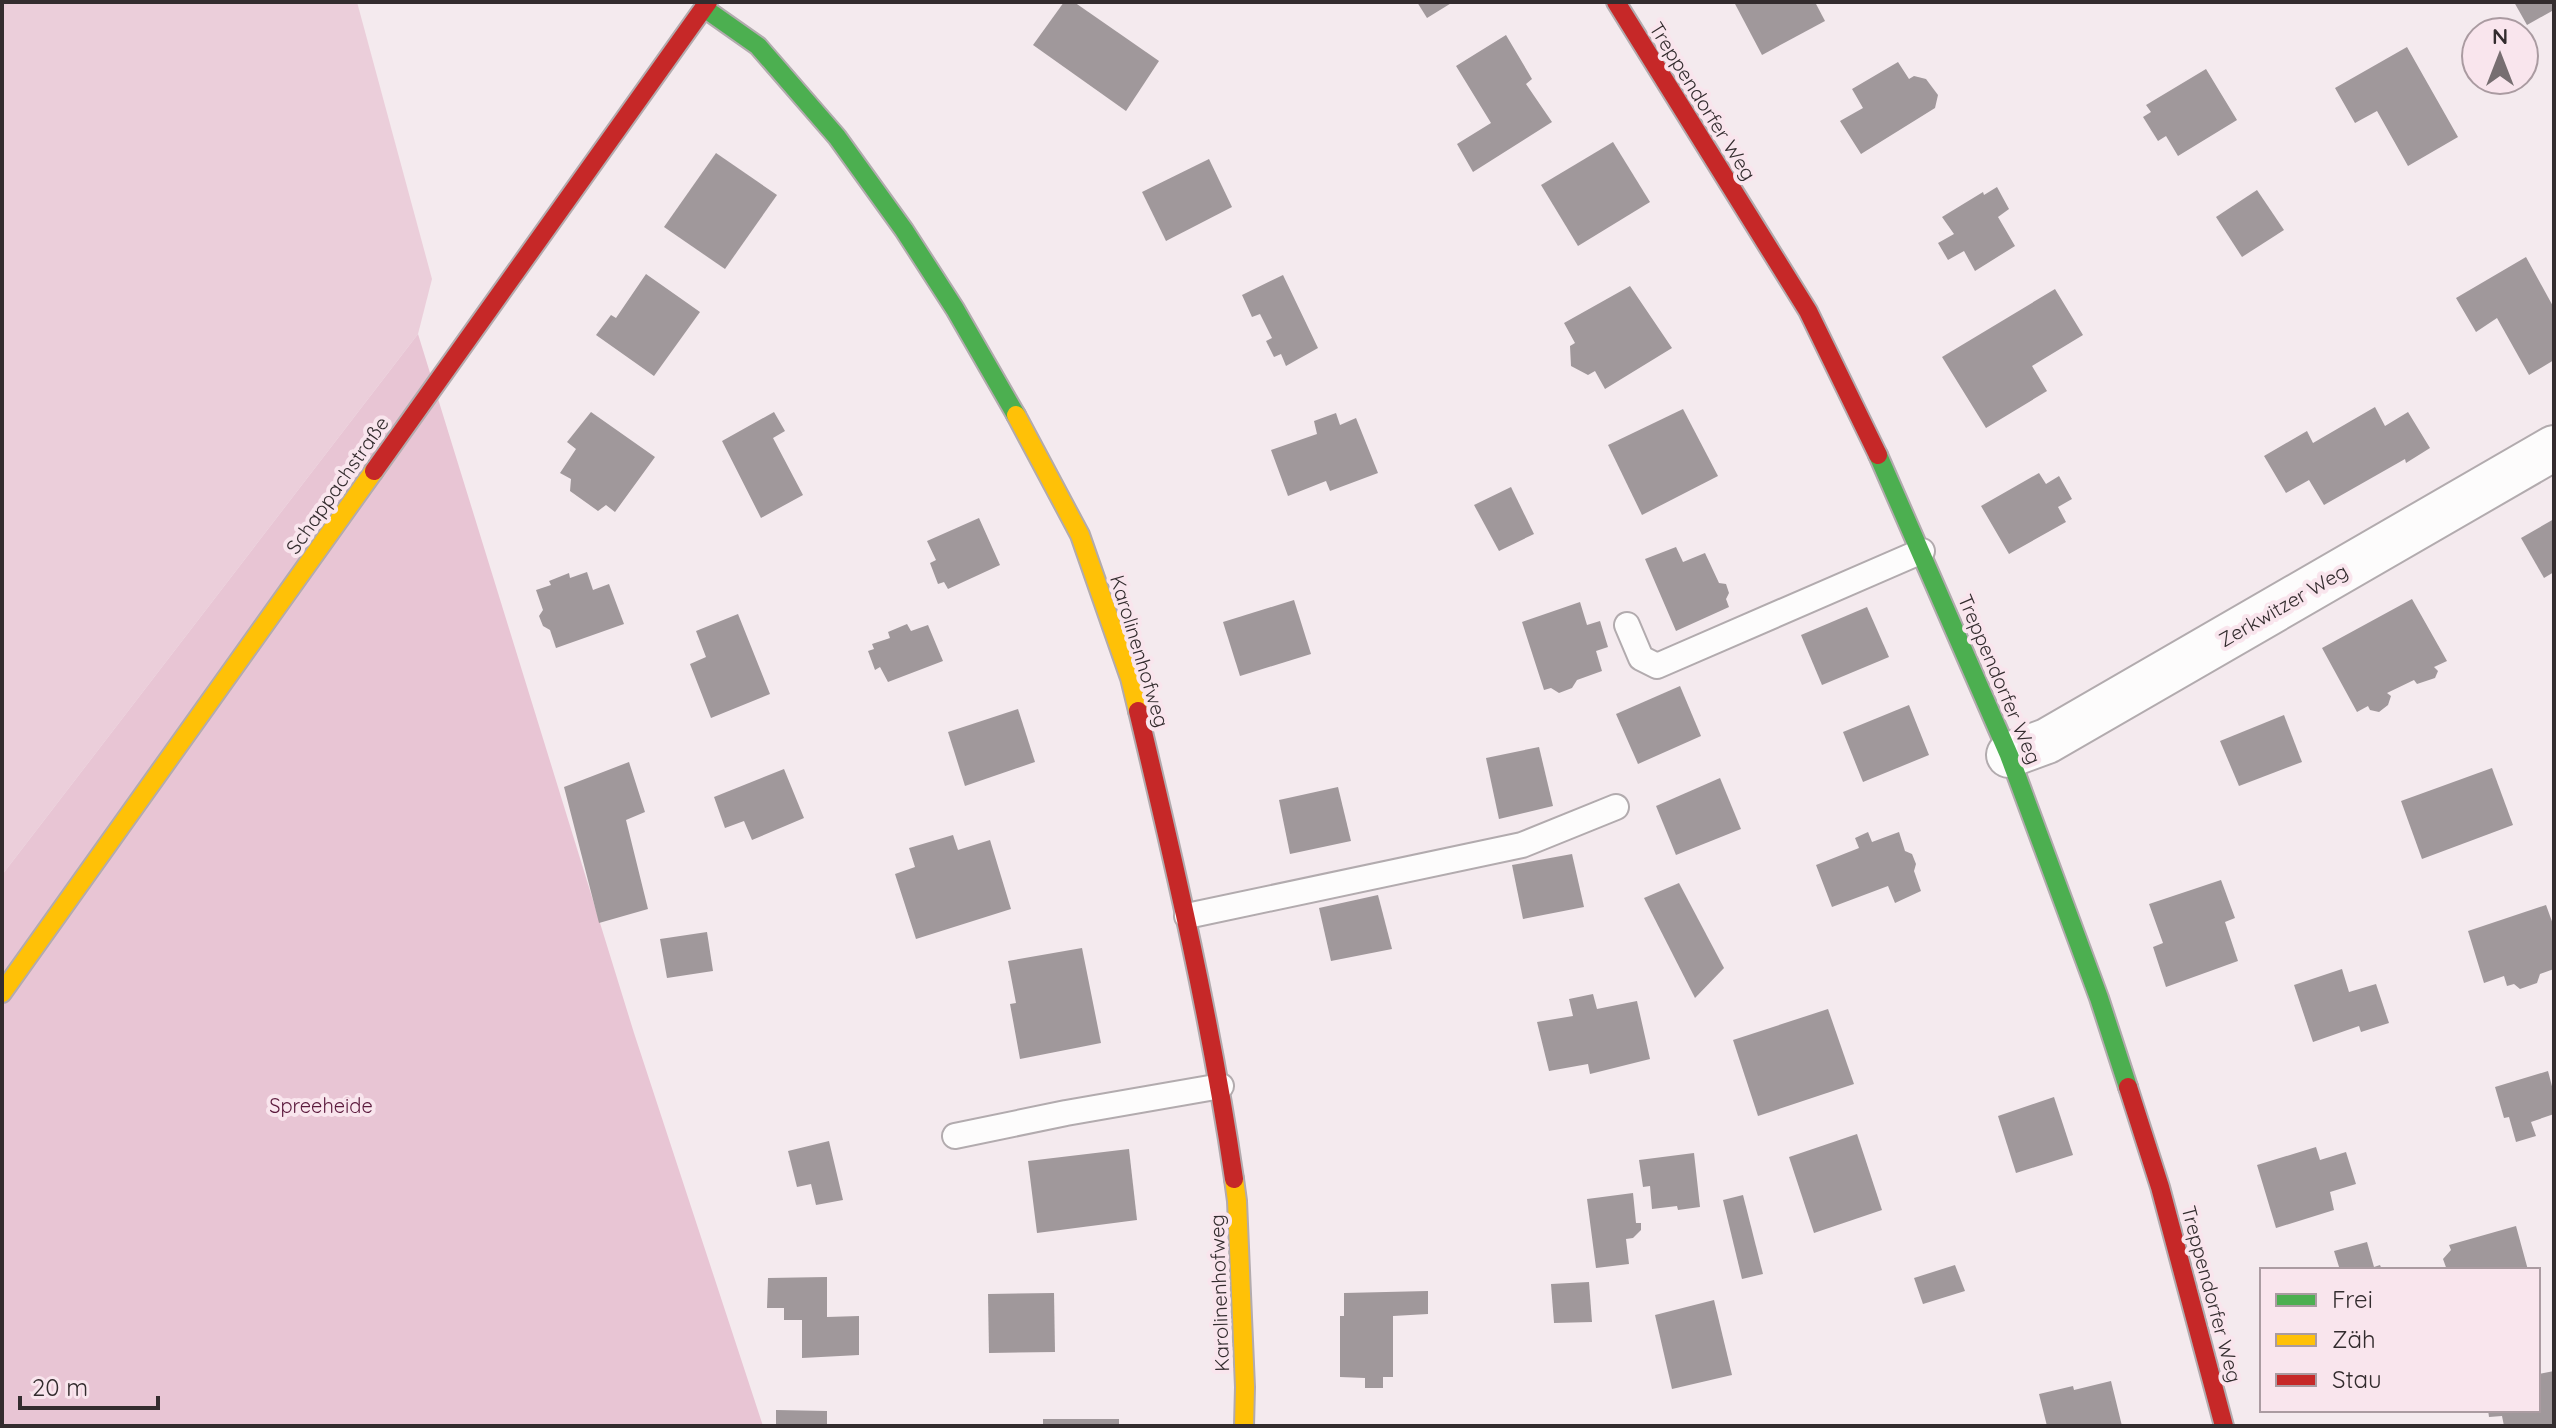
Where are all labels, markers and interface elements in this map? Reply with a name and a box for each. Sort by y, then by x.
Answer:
north arrow [2460,16,2540,96]
street label: Treppendorfer Weg [1644,17,1762,185]
text: N [2492,22,2508,50]
street label: Schappachstraße [280,411,394,559]
street label: Zerkwitzer Weg [2214,558,2352,652]
street label: Karolinenhofweg [1105,572,1175,730]
street label: Treppendorfer Weg [1953,590,2047,768]
park label: Spreeheide [269,1093,373,1118]
street label: Treppendorfer Weg [2176,1203,2248,1385]
street label: Karolinenhofweg [1204,1214,1234,1372]
legend [2260,1268,2540,1412]
text: Frei [2332,1284,2373,1314]
text: Zäh [2332,1324,2376,1354]
scale bar [20,1360,158,1410]
text: Stau [2332,1364,2382,1394]
text: 20 m [32,1372,88,1402]

